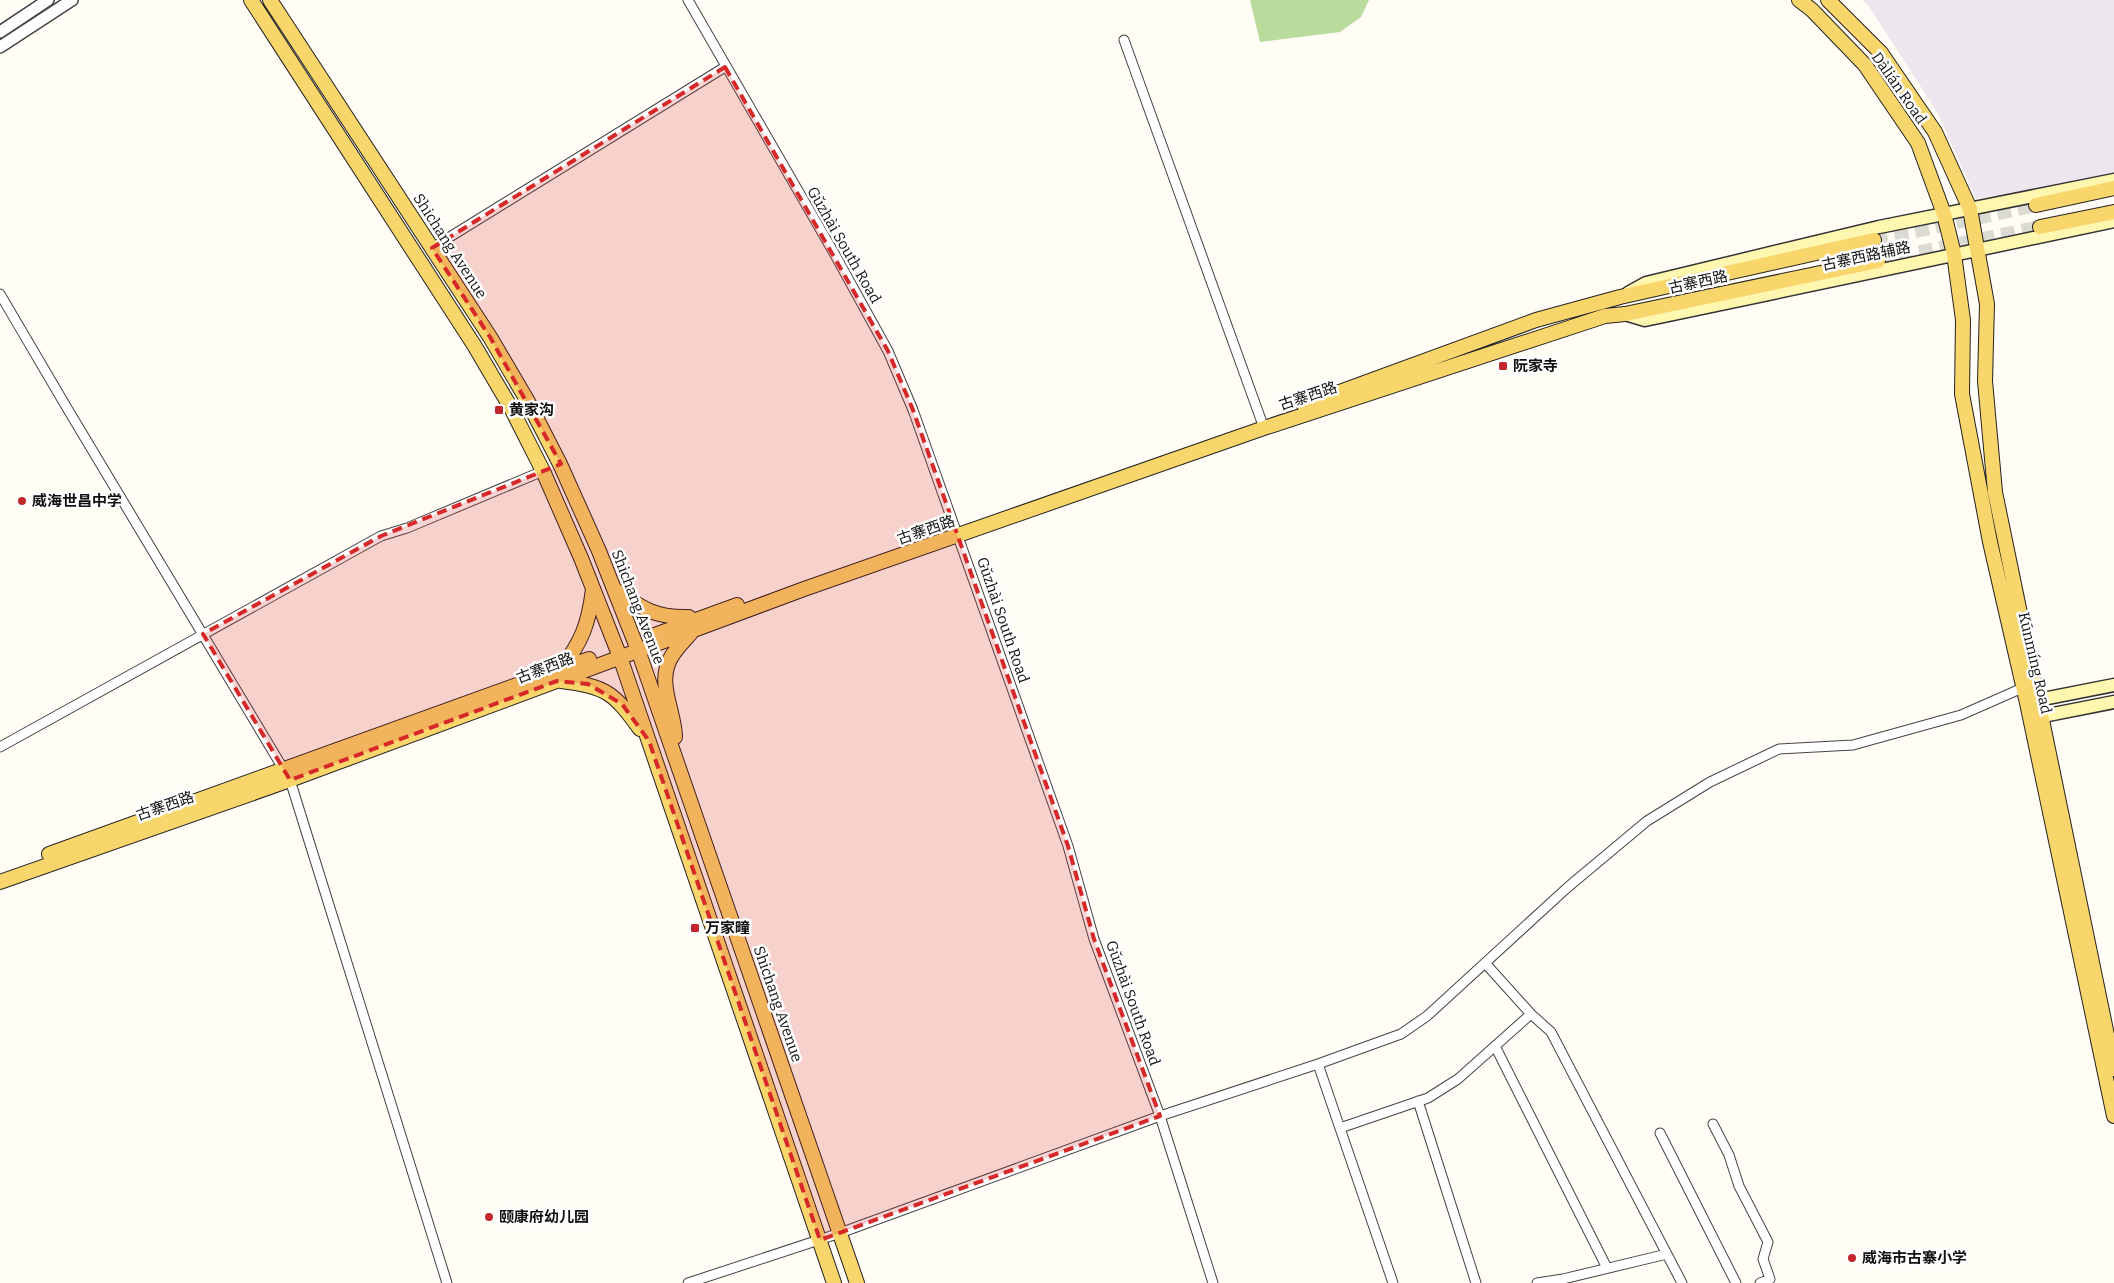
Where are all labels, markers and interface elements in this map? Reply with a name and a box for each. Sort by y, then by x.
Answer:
street label: Dàlián Road [1868,49,1930,127]
street label: Gǔzhài South Road [803,183,885,307]
street label: Shichang Avenue [409,190,491,302]
street label: 古寨西路辅路 [1820,238,1912,274]
street label: 古寨西路 [1667,267,1729,297]
place label: 阮家寺 [1513,357,1558,375]
marker: 阮家寺 [1497,360,1509,372]
street label: 古寨西路 [1277,378,1339,414]
place label: 黄家沟 [509,401,554,419]
marker: 黄家沟 [493,404,505,416]
place label: 威海世昌中学 [32,492,122,510]
marker: 威海世昌中学 [16,495,28,507]
street label: 古寨西路 [895,512,957,548]
street label: Shichang Avenue [608,547,668,667]
street label: Gǔzhài South Road [973,555,1033,685]
street label: Kūnmíng Road [2015,610,2055,716]
street label: 古寨西路 [514,649,576,687]
street label: 古寨西路 [134,788,196,824]
place label: 万家疃 [705,919,750,937]
marker: 万家疃 [689,922,701,934]
street label: Gǔzhài South Road [1102,938,1164,1068]
street label: Shichang Avenue [750,944,806,1064]
place label: 颐康府幼儿园 [499,1208,589,1226]
marker: 颐康府幼儿园 [483,1211,495,1223]
place label: 威海市古寨小学 [1862,1249,1967,1267]
marker: 威海市古寨小学 [1846,1252,1858,1264]

